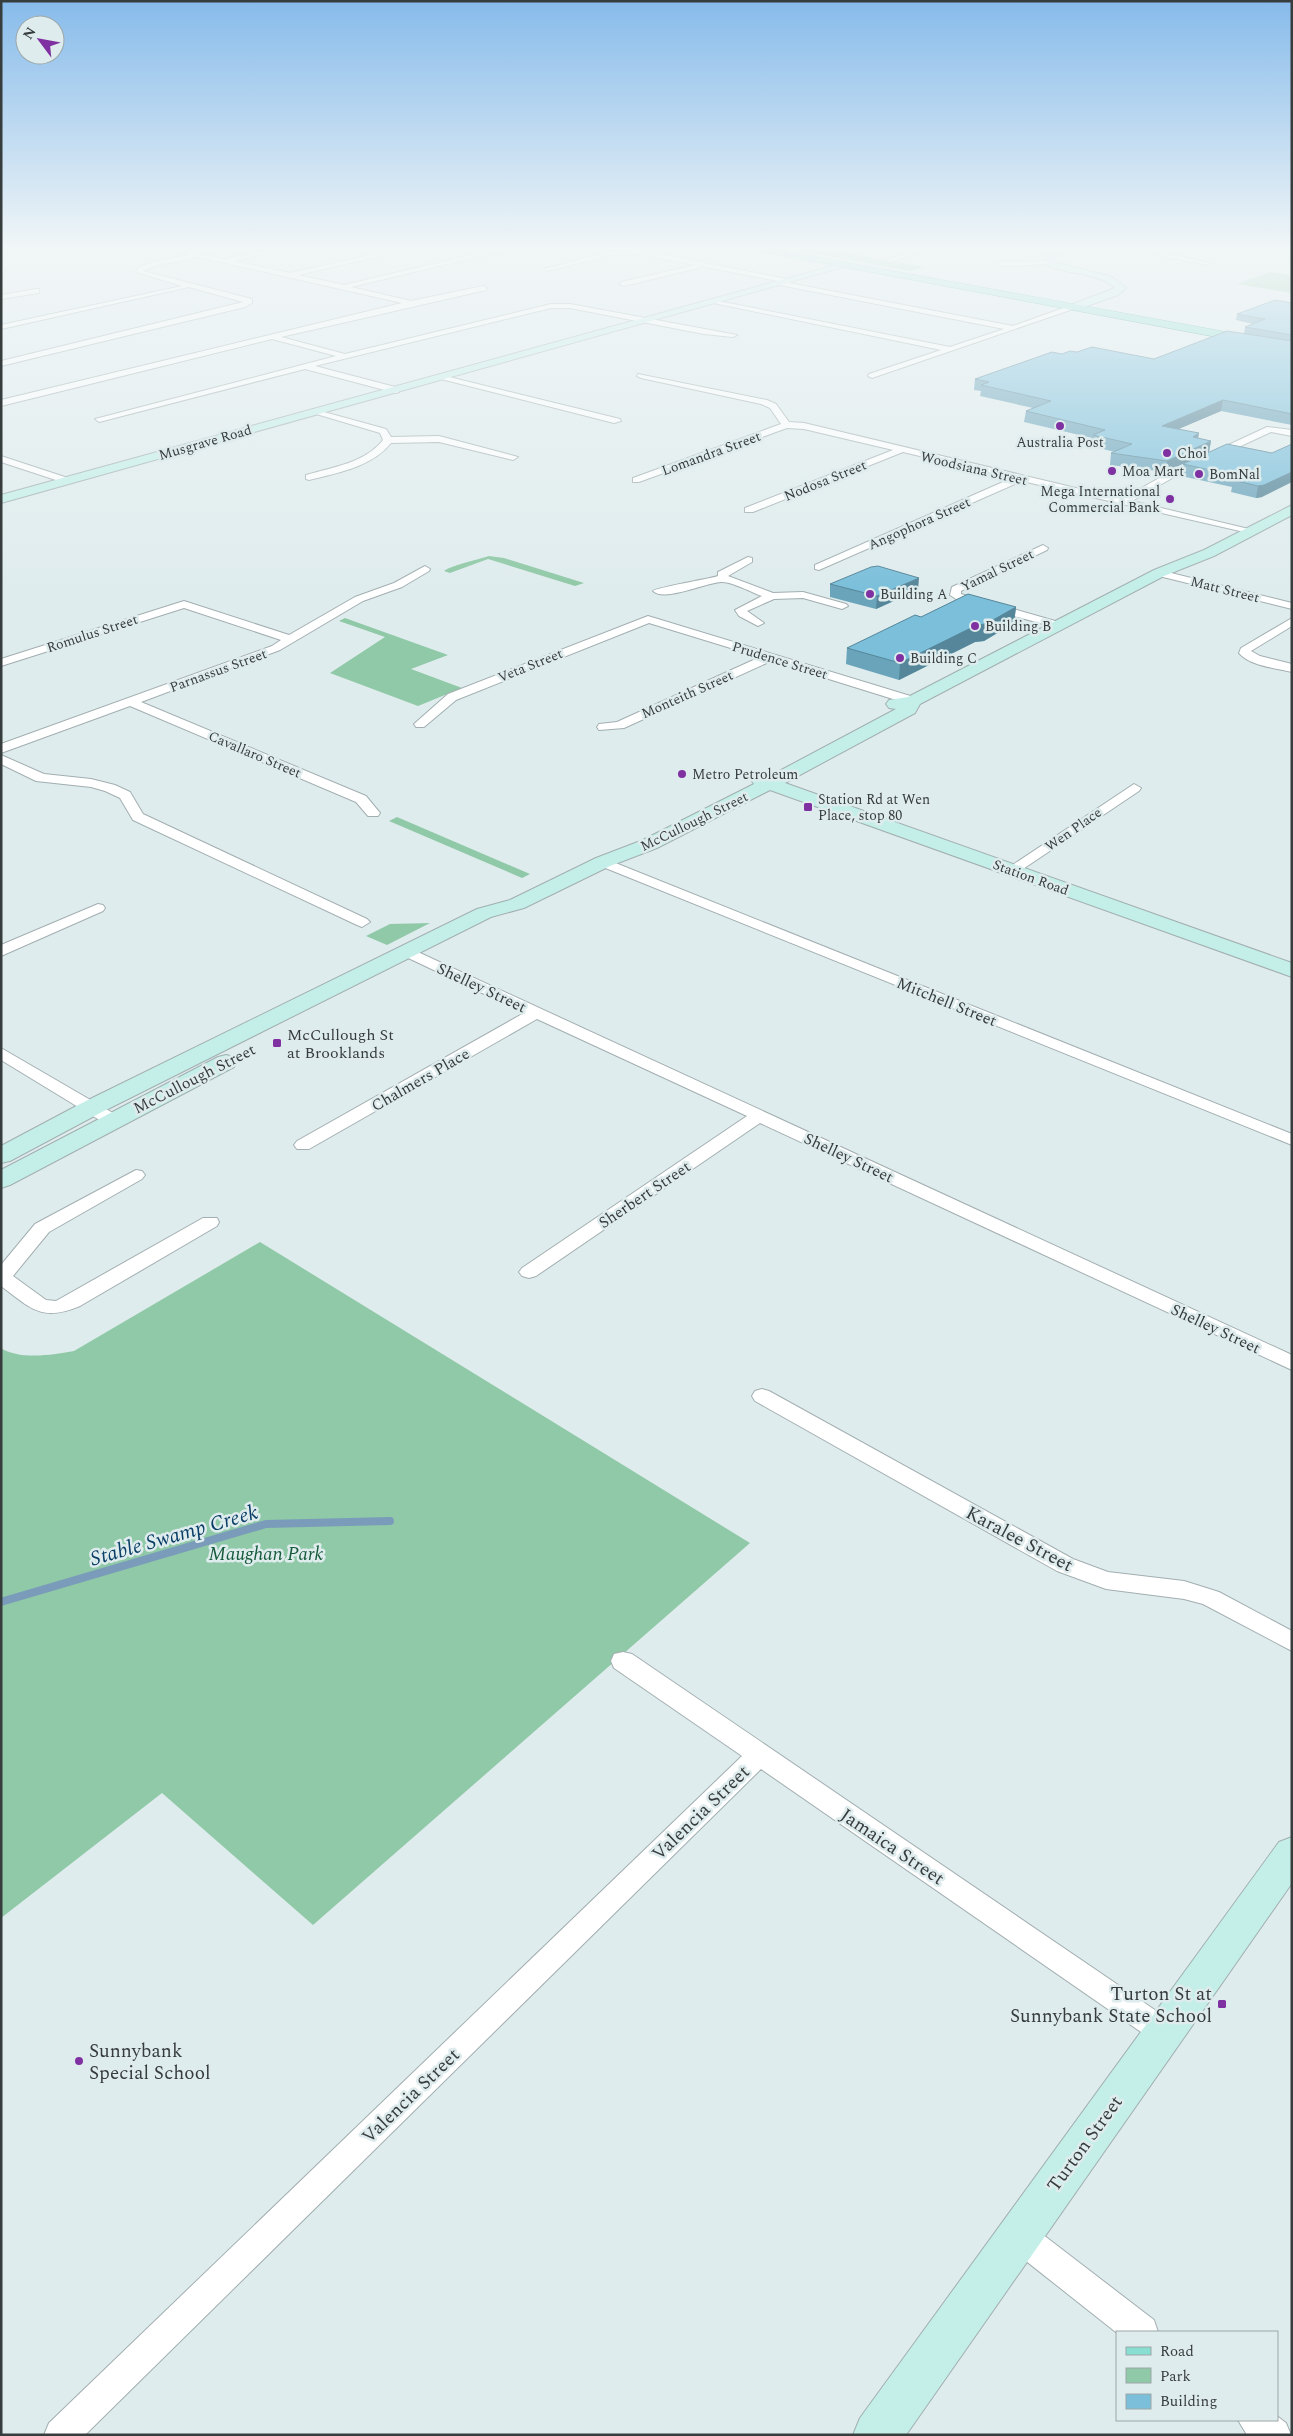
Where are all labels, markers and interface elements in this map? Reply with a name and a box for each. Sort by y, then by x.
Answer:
north arrow [15,15,65,65]
text: N [17,23,41,44]
street label: Musgrave Road [156,419,254,466]
marker: Australia Post [1054,420,1066,432]
street label: Lomandra Street [659,426,764,481]
place label: Australia Post [1016,432,1104,453]
place label: Choi [1177,443,1207,464]
street label: Woodsiana Street [918,446,1029,491]
marker: Choi [1161,447,1173,459]
street label: Nodosa Street [781,454,870,507]
place label: Moa Mart [1122,461,1184,482]
place label: BomNal [1209,464,1260,485]
marker: Moa Mart [1106,465,1118,477]
marker: BomNal [1193,468,1205,480]
place label: Mega International Commercial Bank [1040,481,1160,518]
street label: Angophora Street [865,491,974,555]
marker: Mega International Commercial Bank [1164,493,1176,505]
street label: Yamal Street [957,544,1037,597]
street label: Matt Street [1188,571,1262,608]
place label: Building A [880,584,948,605]
marker: Building A [864,588,876,600]
street label: Romulus Street [44,609,141,658]
place label: Building B [985,616,1051,637]
marker: Building B [969,620,981,632]
street label: Prudence Street [730,636,830,685]
street label: Parnassus Street [167,643,270,698]
street label: Veta Street [495,643,566,688]
place label: Building C [910,648,977,669]
marker: Building C [894,652,906,664]
street label: Monteith Street [638,665,737,724]
street label: Cavallaro Street [205,725,304,783]
place label: Metro Petroleum [692,764,798,785]
marker: Metro Petroleum [676,768,688,780]
street label: McCullough Street [637,786,752,857]
place label: Station Rd at Wen Place, stop 80 [818,789,930,826]
marker: Station Rd at Wen Place, stop 80 [802,801,814,813]
street label: Wen Place [1041,802,1106,857]
street label: Station Road [990,854,1072,901]
street label: Shelley Street [433,957,531,1019]
street label: Mitchell Street [893,971,1001,1033]
place label: McCullough St at Brooklands [287,1023,394,1065]
marker: McCullough St at Brooklands [271,1037,283,1049]
street label: McCullough Street [129,1038,260,1120]
street label: Chalmers Place [367,1042,474,1118]
street label: Shelley Street [800,1127,898,1189]
street label: Sherbert Street [594,1155,696,1235]
street label: Shelley Street [1167,1298,1265,1360]
water label: Stable Swamp Creek [87,1497,262,1575]
street label: Karalee Street [960,1499,1078,1580]
park label: Maughan Park [209,1540,324,1569]
street label: Valencia Street [645,1758,757,1868]
street label: Jamaica Street [834,1801,950,1893]
place label: Turton St at Sunnybank State School [1010,1980,1212,2031]
marker: Turton St at Sunnybank State School [1216,1998,1228,2010]
place label: Sunnybank Special School [89,2037,211,2088]
street label: Valencia Street [355,2041,467,2151]
marker: Sunnybank Special School [73,2055,85,2067]
street label: Turton Street [1040,2089,1130,2198]
legend [1116,2331,1278,2421]
text: Road [1160,2340,1194,2363]
text: Park [1160,2365,1191,2388]
text: Building [1160,2390,1217,2413]

